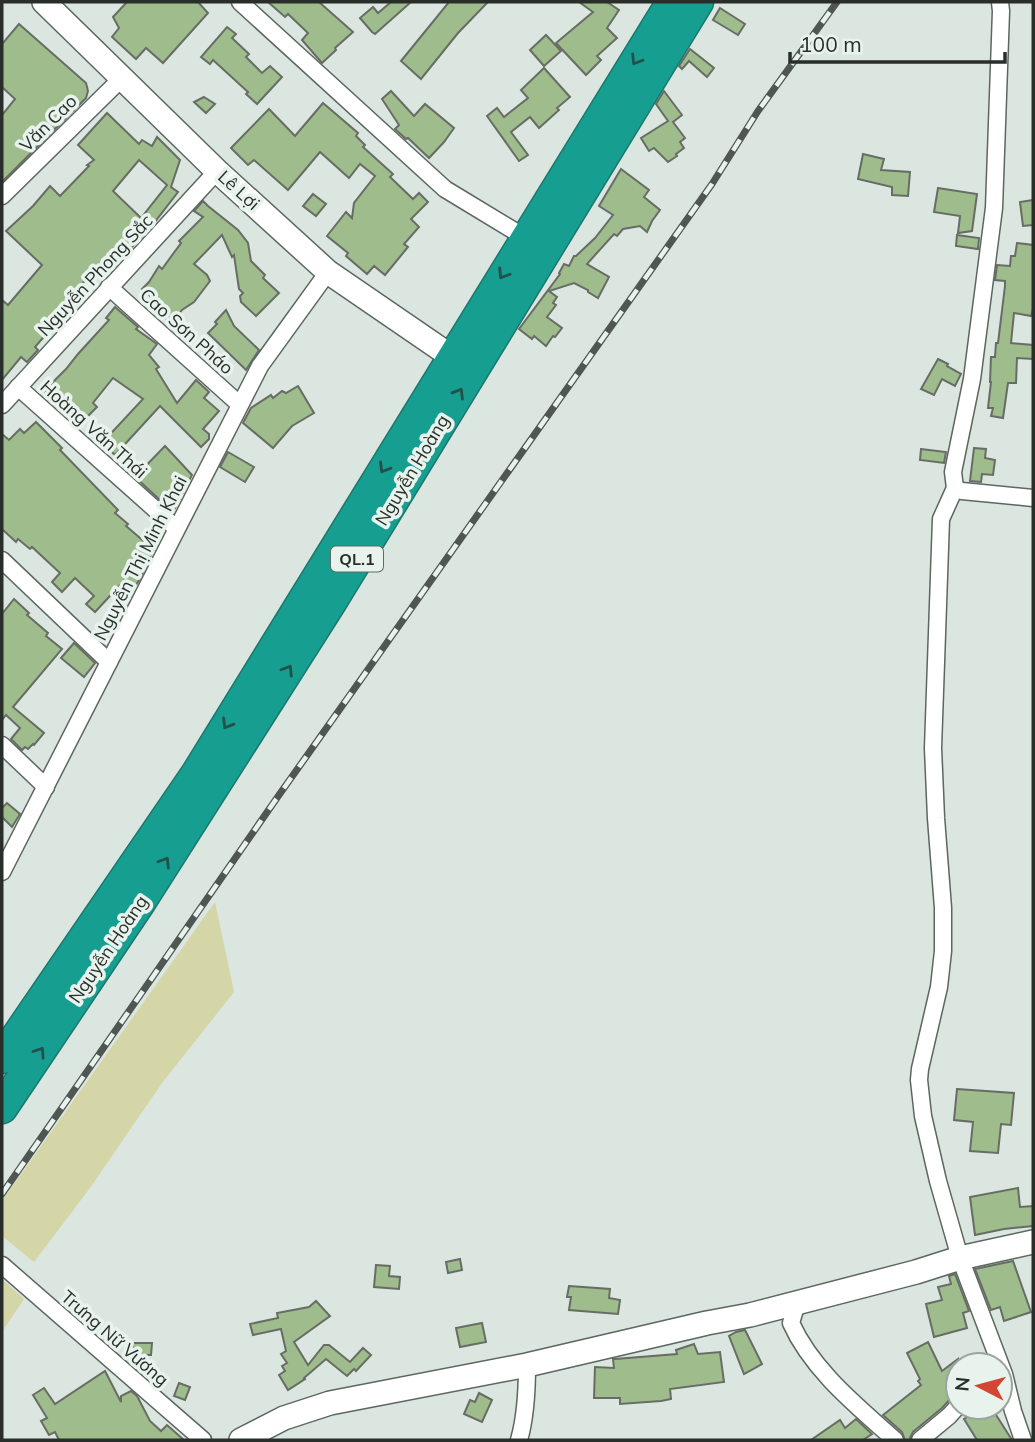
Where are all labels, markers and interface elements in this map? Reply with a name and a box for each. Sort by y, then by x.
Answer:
scale bar [790,21,1005,65]
text: 100 m [800,31,862,57]
one-way arrow [632,52,645,65]
street label: Văn Cao [15,90,81,156]
street label: Lê Lợi [213,165,265,215]
street label: Nguyễn Phong Sắc [32,209,158,341]
one-way arrow [499,266,512,279]
street label: Cao Sơn Pháo [136,283,238,379]
street label: Hoàng Văn Thái [36,375,152,483]
one-way arrow [450,388,463,401]
street label: Nguyễn Hoàng [370,410,454,530]
one-way arrow [379,460,392,473]
street label: Nguyễn Thị Minh Khai [88,472,192,644]
road number: QL.1 [331,546,383,572]
one-way arrow [279,665,292,678]
one-way arrow [222,717,235,730]
one-way arrow [157,857,170,870]
street label: Nguyễn Hoàng [63,891,153,1007]
one-way arrow [32,1046,45,1059]
street label: Trưng Nữ Vương [57,1285,173,1391]
north arrow [944,1351,1014,1421]
text: N [949,1376,975,1393]

